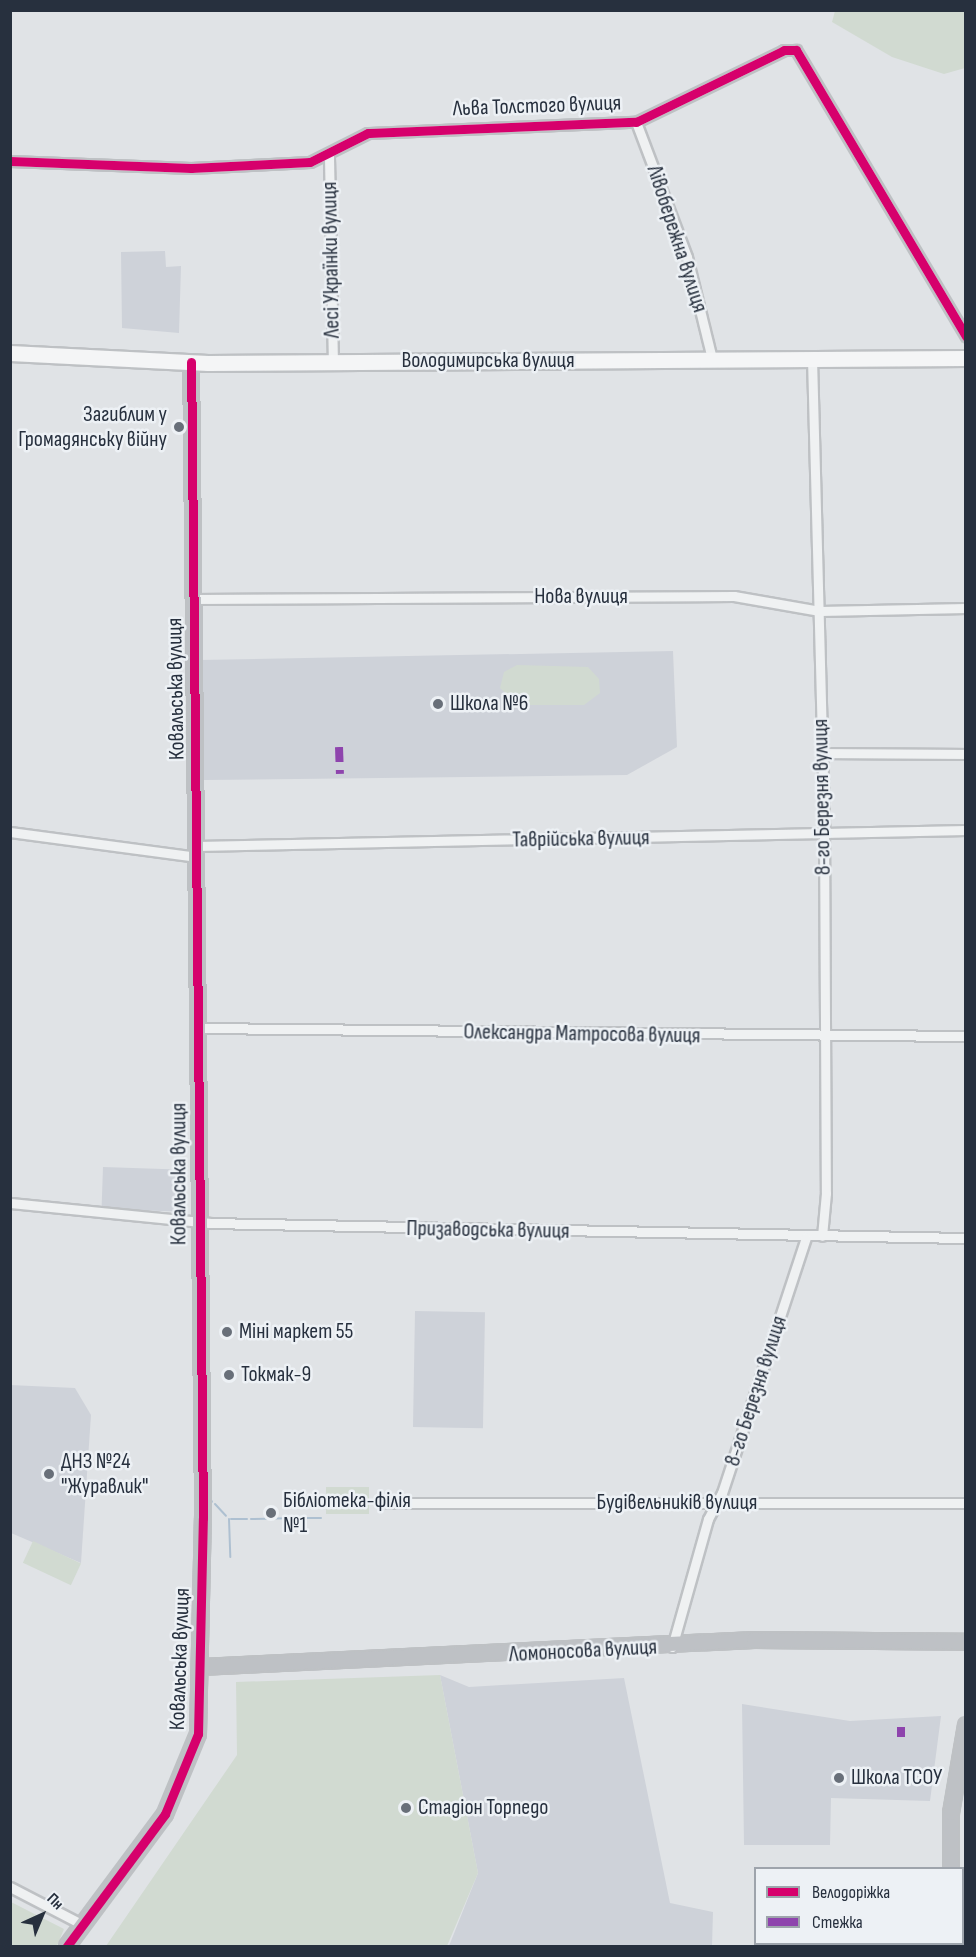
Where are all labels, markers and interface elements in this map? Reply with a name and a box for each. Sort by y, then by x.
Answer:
street label: Льва Толстого вулиця [452,90,622,122]
street label: Лівобережна вулиця [641,162,713,316]
street label: Лесі Українки вулиця [316,181,346,339]
street label: Володимирська вулиця [401,348,575,374]
place label: Загиблим у Громадянську війну [18,401,167,452]
marker: Загиблим у Громадянську війну [172,420,186,434]
street label: Нова вулиця [534,584,628,610]
street label: Ковальська вулиця [162,618,190,760]
place label: Школа №6 [450,691,528,717]
marker: Школа №6 [431,697,445,711]
street label: 8-го Березня вулиця [807,719,837,875]
street label: Таврійська вулиця [512,825,650,853]
street label: Олександра Матросова вулиця [463,1019,701,1049]
street label: Ковальська вулиця [166,1103,192,1245]
street label: Призаводська вулиця [406,1215,570,1245]
street label: 8-го Березня вулиця [719,1313,793,1469]
place label: Міні маркет 55 [239,1319,353,1345]
marker: Міні маркет 55 [220,1325,234,1339]
place label: Токмак-9 [241,1362,311,1388]
marker: Токмак-9 [222,1368,236,1382]
place label: ДНЗ №24 "Журавлик" [61,1448,148,1500]
marker: ДНЗ №24 "Журавлик" [42,1467,56,1481]
place label: Бібліотека-філія №1 [283,1487,411,1538]
street label: Будівельників вулиця [597,1490,757,1516]
marker: Бібліотека-філія №1 [264,1506,278,1520]
street label: Ковальська вулиця [164,1587,196,1731]
street label: Ломоносова вулиця [508,1634,658,1668]
place label: Школа ТСОУ [851,1765,942,1791]
marker: Школа ТСОУ [832,1771,846,1785]
place label: Стадіон Торпедо [418,1795,548,1821]
marker: Стадіон Торпедо [399,1801,413,1815]
legend [754,1867,964,1945]
text: Велодоріжка [812,1882,890,1903]
north arrow [12,1885,72,1945]
text: Пн [43,1889,67,1914]
text: Стежка [812,1912,863,1933]

